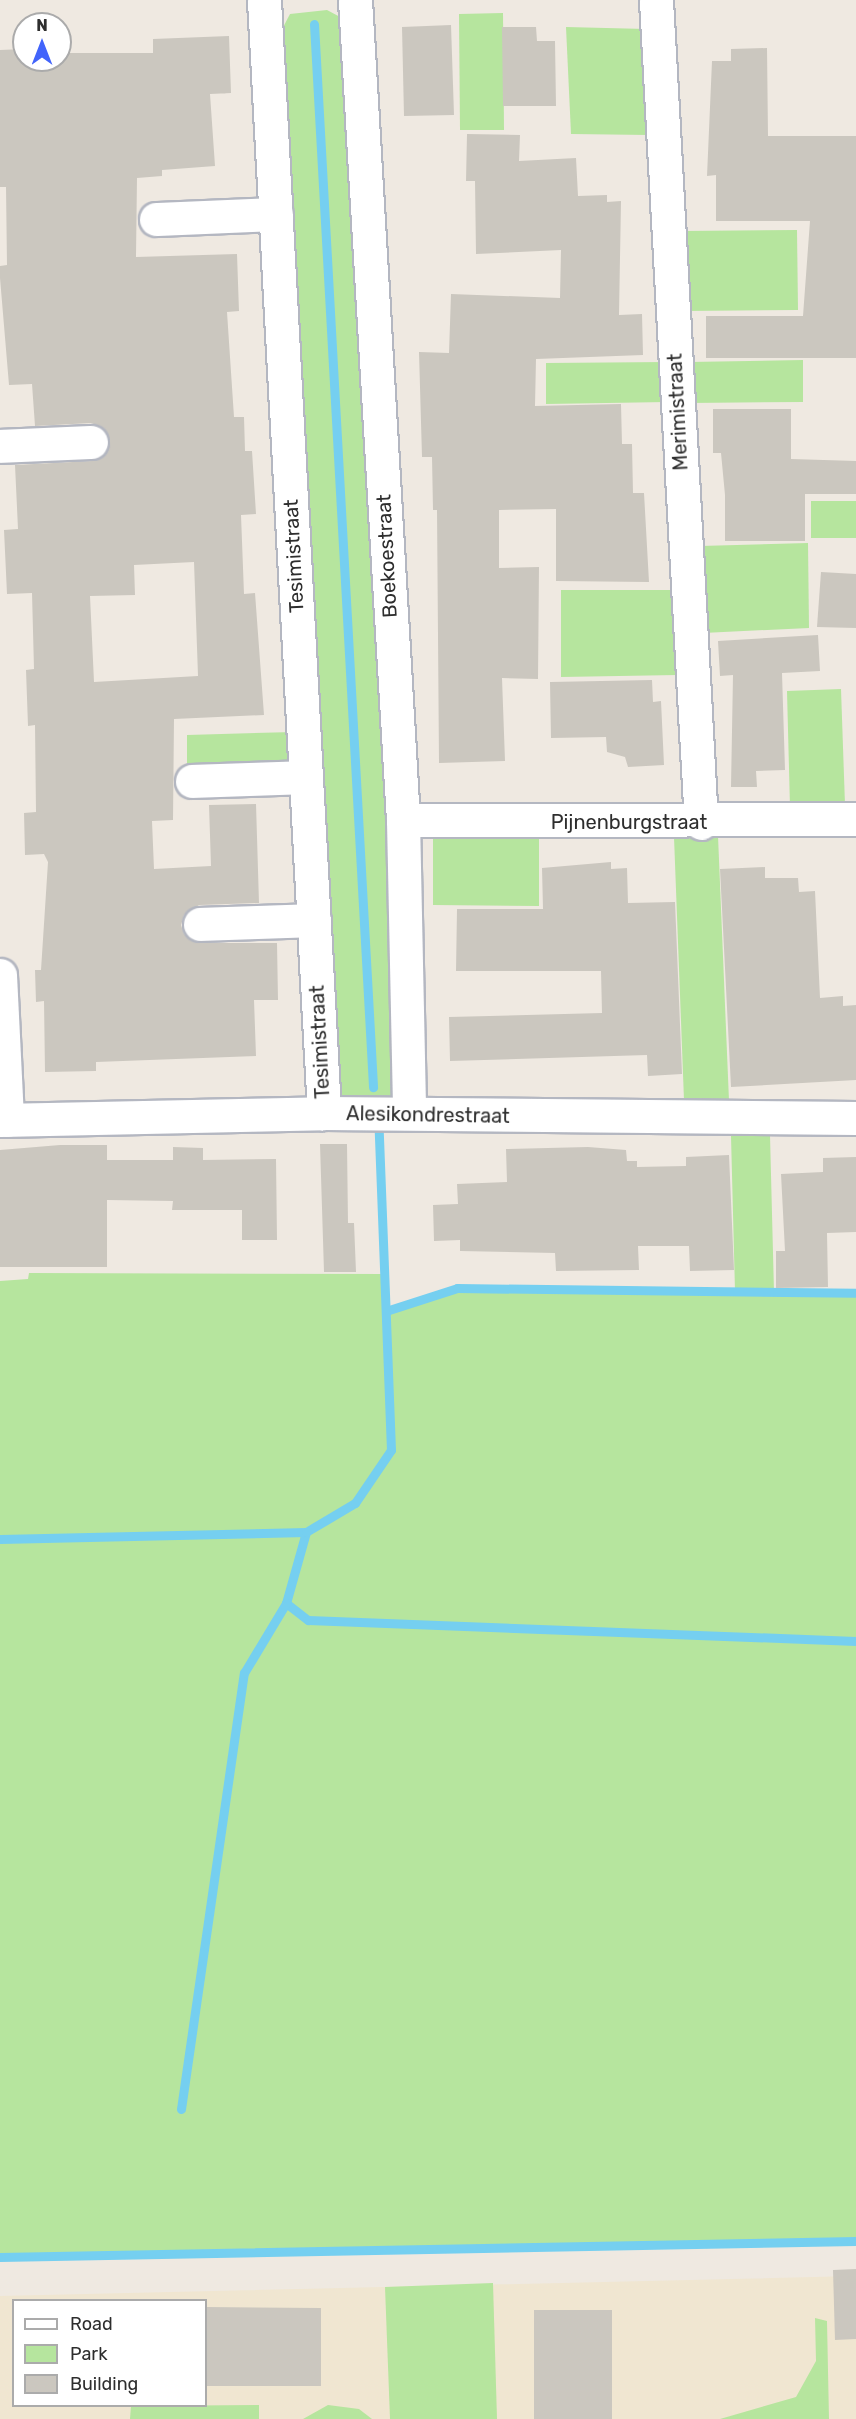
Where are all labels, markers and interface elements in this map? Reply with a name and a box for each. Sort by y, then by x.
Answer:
north arrow [12,12,72,72]
text: N [36,16,48,35]
street label: Merimistraat [663,353,693,471]
street label: Boekoestraat [372,494,402,618]
street label: Tesimistraat [279,499,309,613]
street label: Pijnenburgstraat [551,810,707,834]
street label: Tesimistraat [305,985,335,1099]
street label: Alesikondrestraat [346,1102,510,1128]
legend [12,2299,207,2407]
text: Road [70,2313,113,2335]
text: Park [70,2343,107,2365]
text: Building [70,2373,138,2395]

